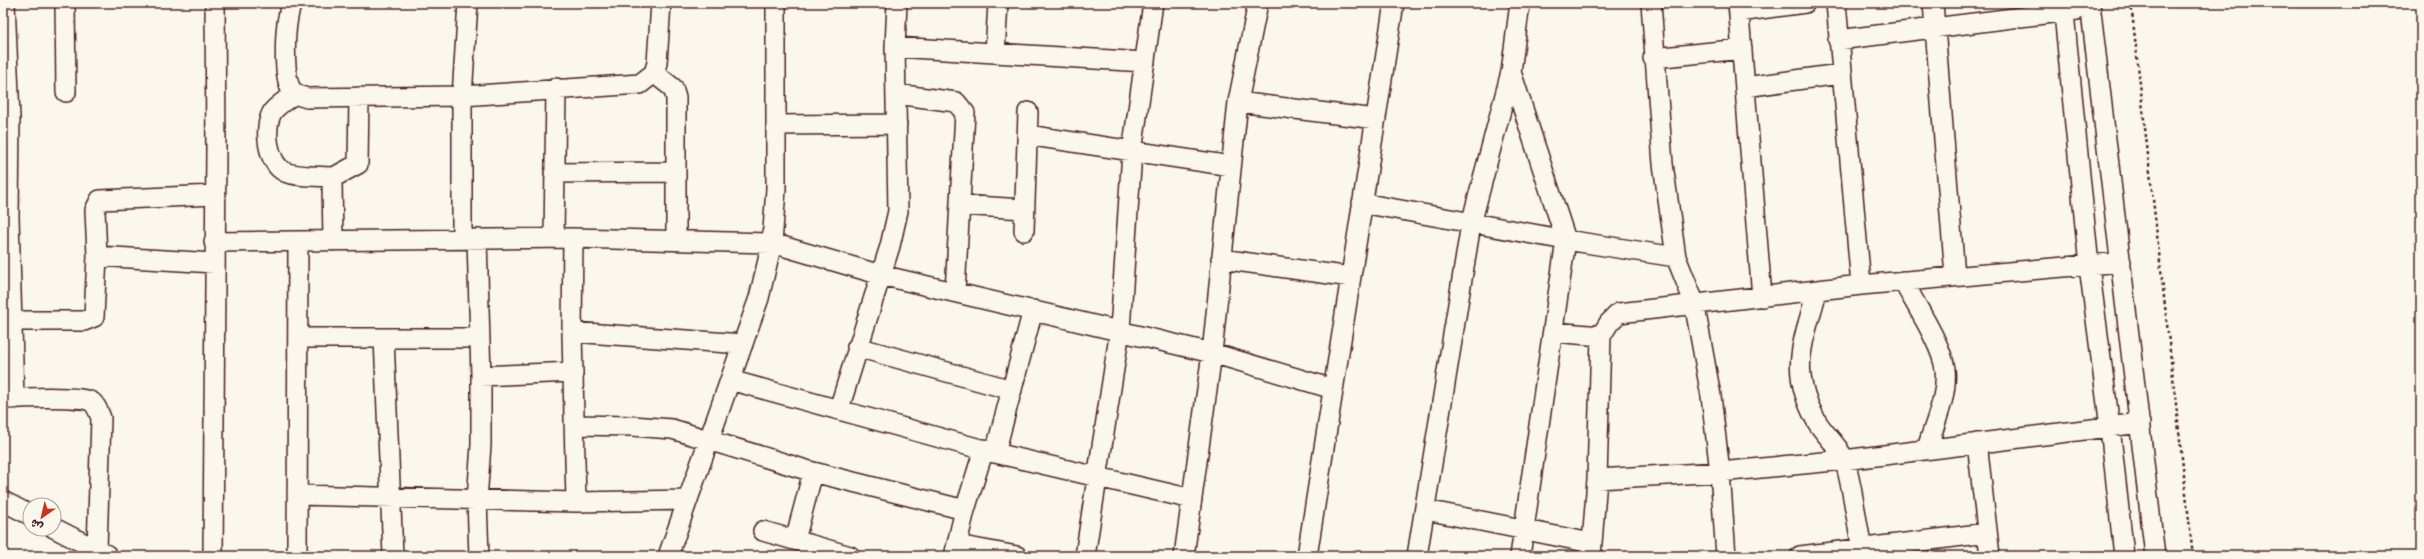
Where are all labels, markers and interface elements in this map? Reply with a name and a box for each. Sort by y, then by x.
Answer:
north arrow [22,497,62,537]
text: ش [27,516,45,534]

